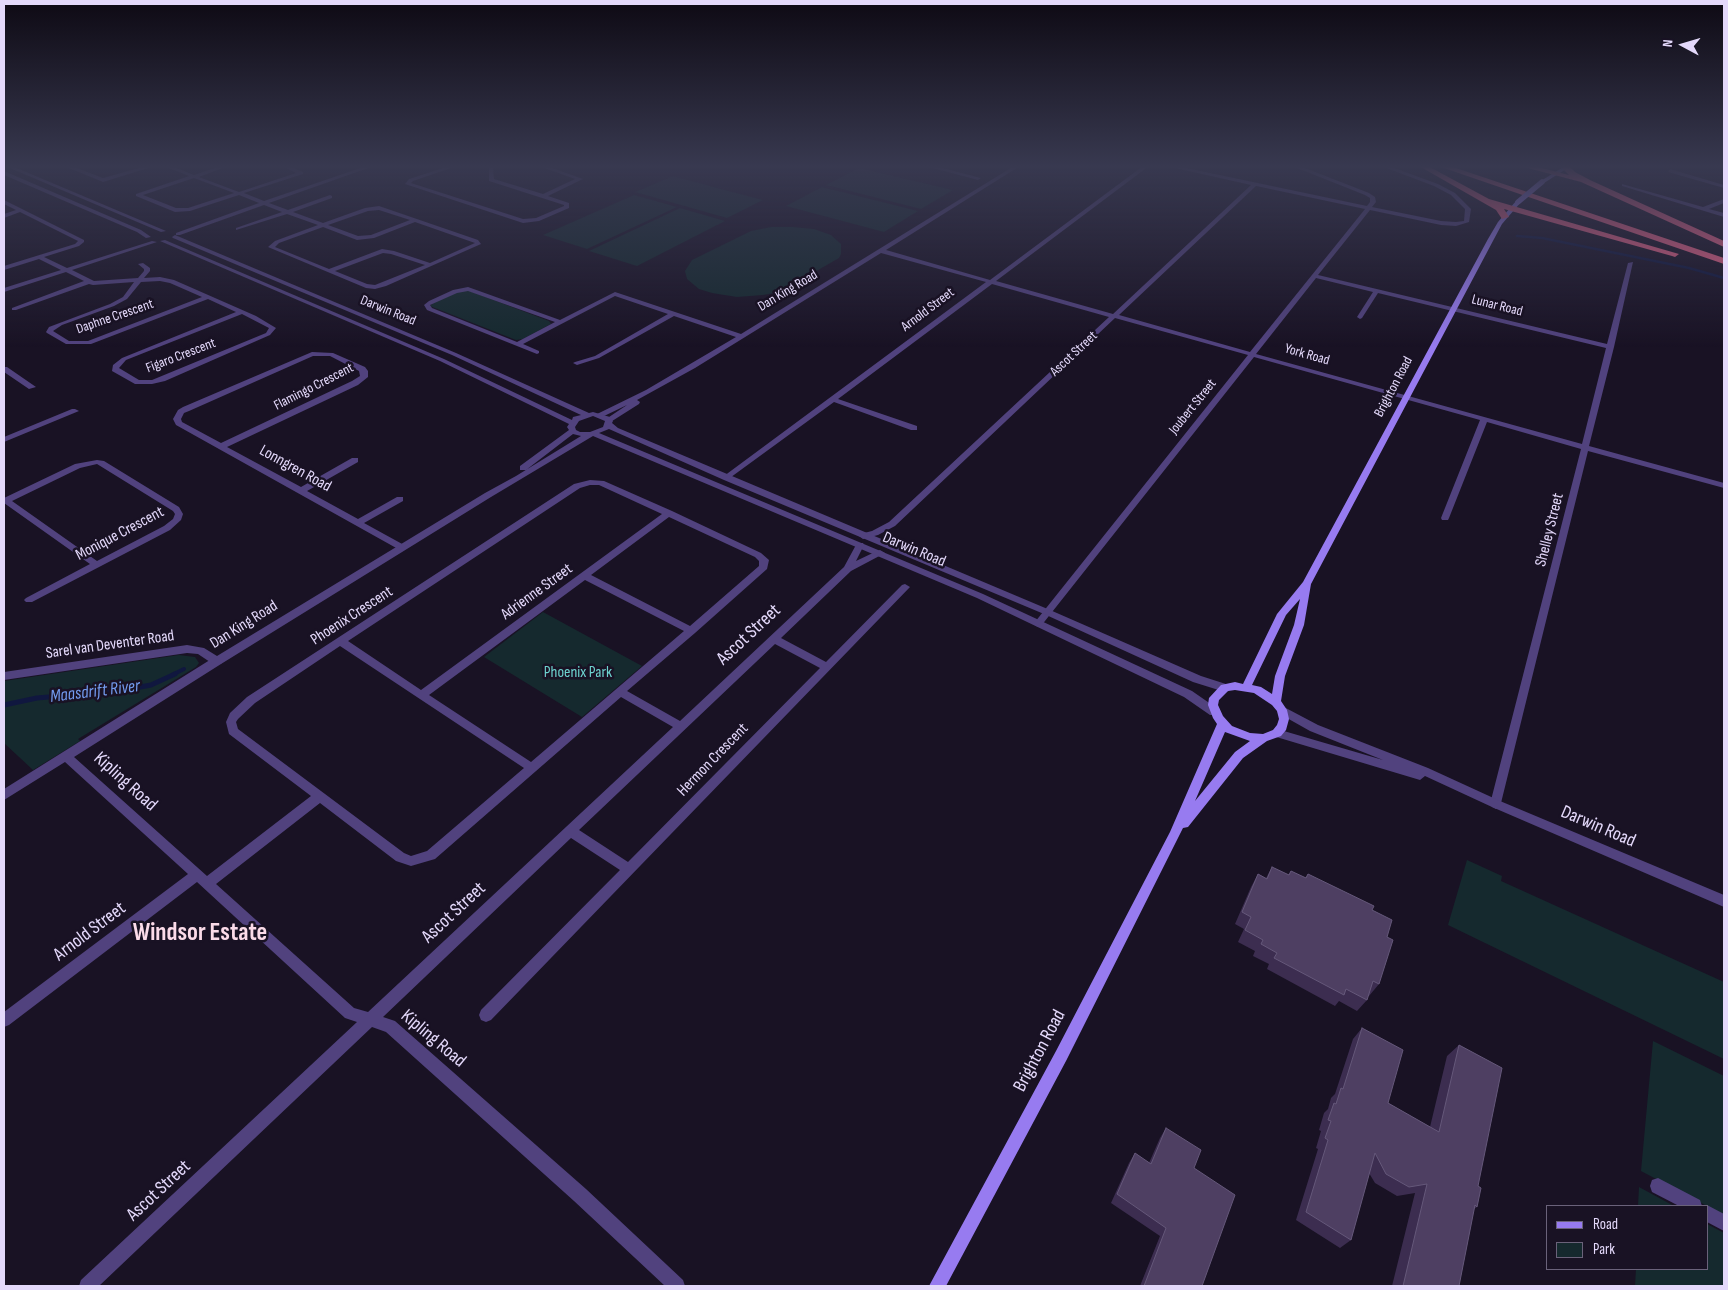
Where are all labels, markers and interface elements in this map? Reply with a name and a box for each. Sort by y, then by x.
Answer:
north arrow [1658,20,1708,70]
text: N [1659,39,1676,48]
street label: Dan King Road [755,267,821,315]
street label: Arnold Street [898,285,958,335]
street label: Darwin Road [358,292,418,330]
street label: Lunar Road [1470,292,1524,320]
street label: Daphne Crescent [74,296,156,338]
street label: Ascot Street [1047,328,1101,380]
street label: Figaro Crescent [144,335,218,377]
street label: York Road [1283,341,1331,369]
street label: Brighton Road [1371,354,1417,420]
street label: Flamingo Crescent [271,360,357,414]
street label: Joubert Street [1166,376,1220,438]
street label: Lonngren Road [256,441,334,497]
street label: Shelley Street [1532,491,1568,569]
street label: Monique Crescent [73,503,167,565]
street label: Darwin Road [880,528,948,572]
street label: Adrienne Street [497,560,577,624]
street label: Phoenix Crescent [307,582,397,650]
street label: Dan King Road [207,597,281,653]
street label: Ascot Street [712,600,786,670]
street label: Sarel van Deventer Road [45,626,175,664]
park label: Phoenix Park [544,663,612,683]
water label: Maasdrift River [49,676,141,708]
street label: Hermon Crescent [673,719,753,801]
street label: Kipling Road [88,747,162,817]
street label: Darwin Road [1557,801,1639,853]
street label: Ascot Street [417,878,491,948]
street label: Arnold Street [49,897,131,967]
district label: Windsor Estate [133,919,267,949]
street label: Kipling Road [396,1005,470,1073]
street label: Brighton Road [1009,1006,1071,1096]
street label: Ascot Street [122,1156,196,1226]
legend [1546,1205,1708,1270]
text: Road [1593,1215,1618,1234]
text: Park [1593,1240,1615,1259]

